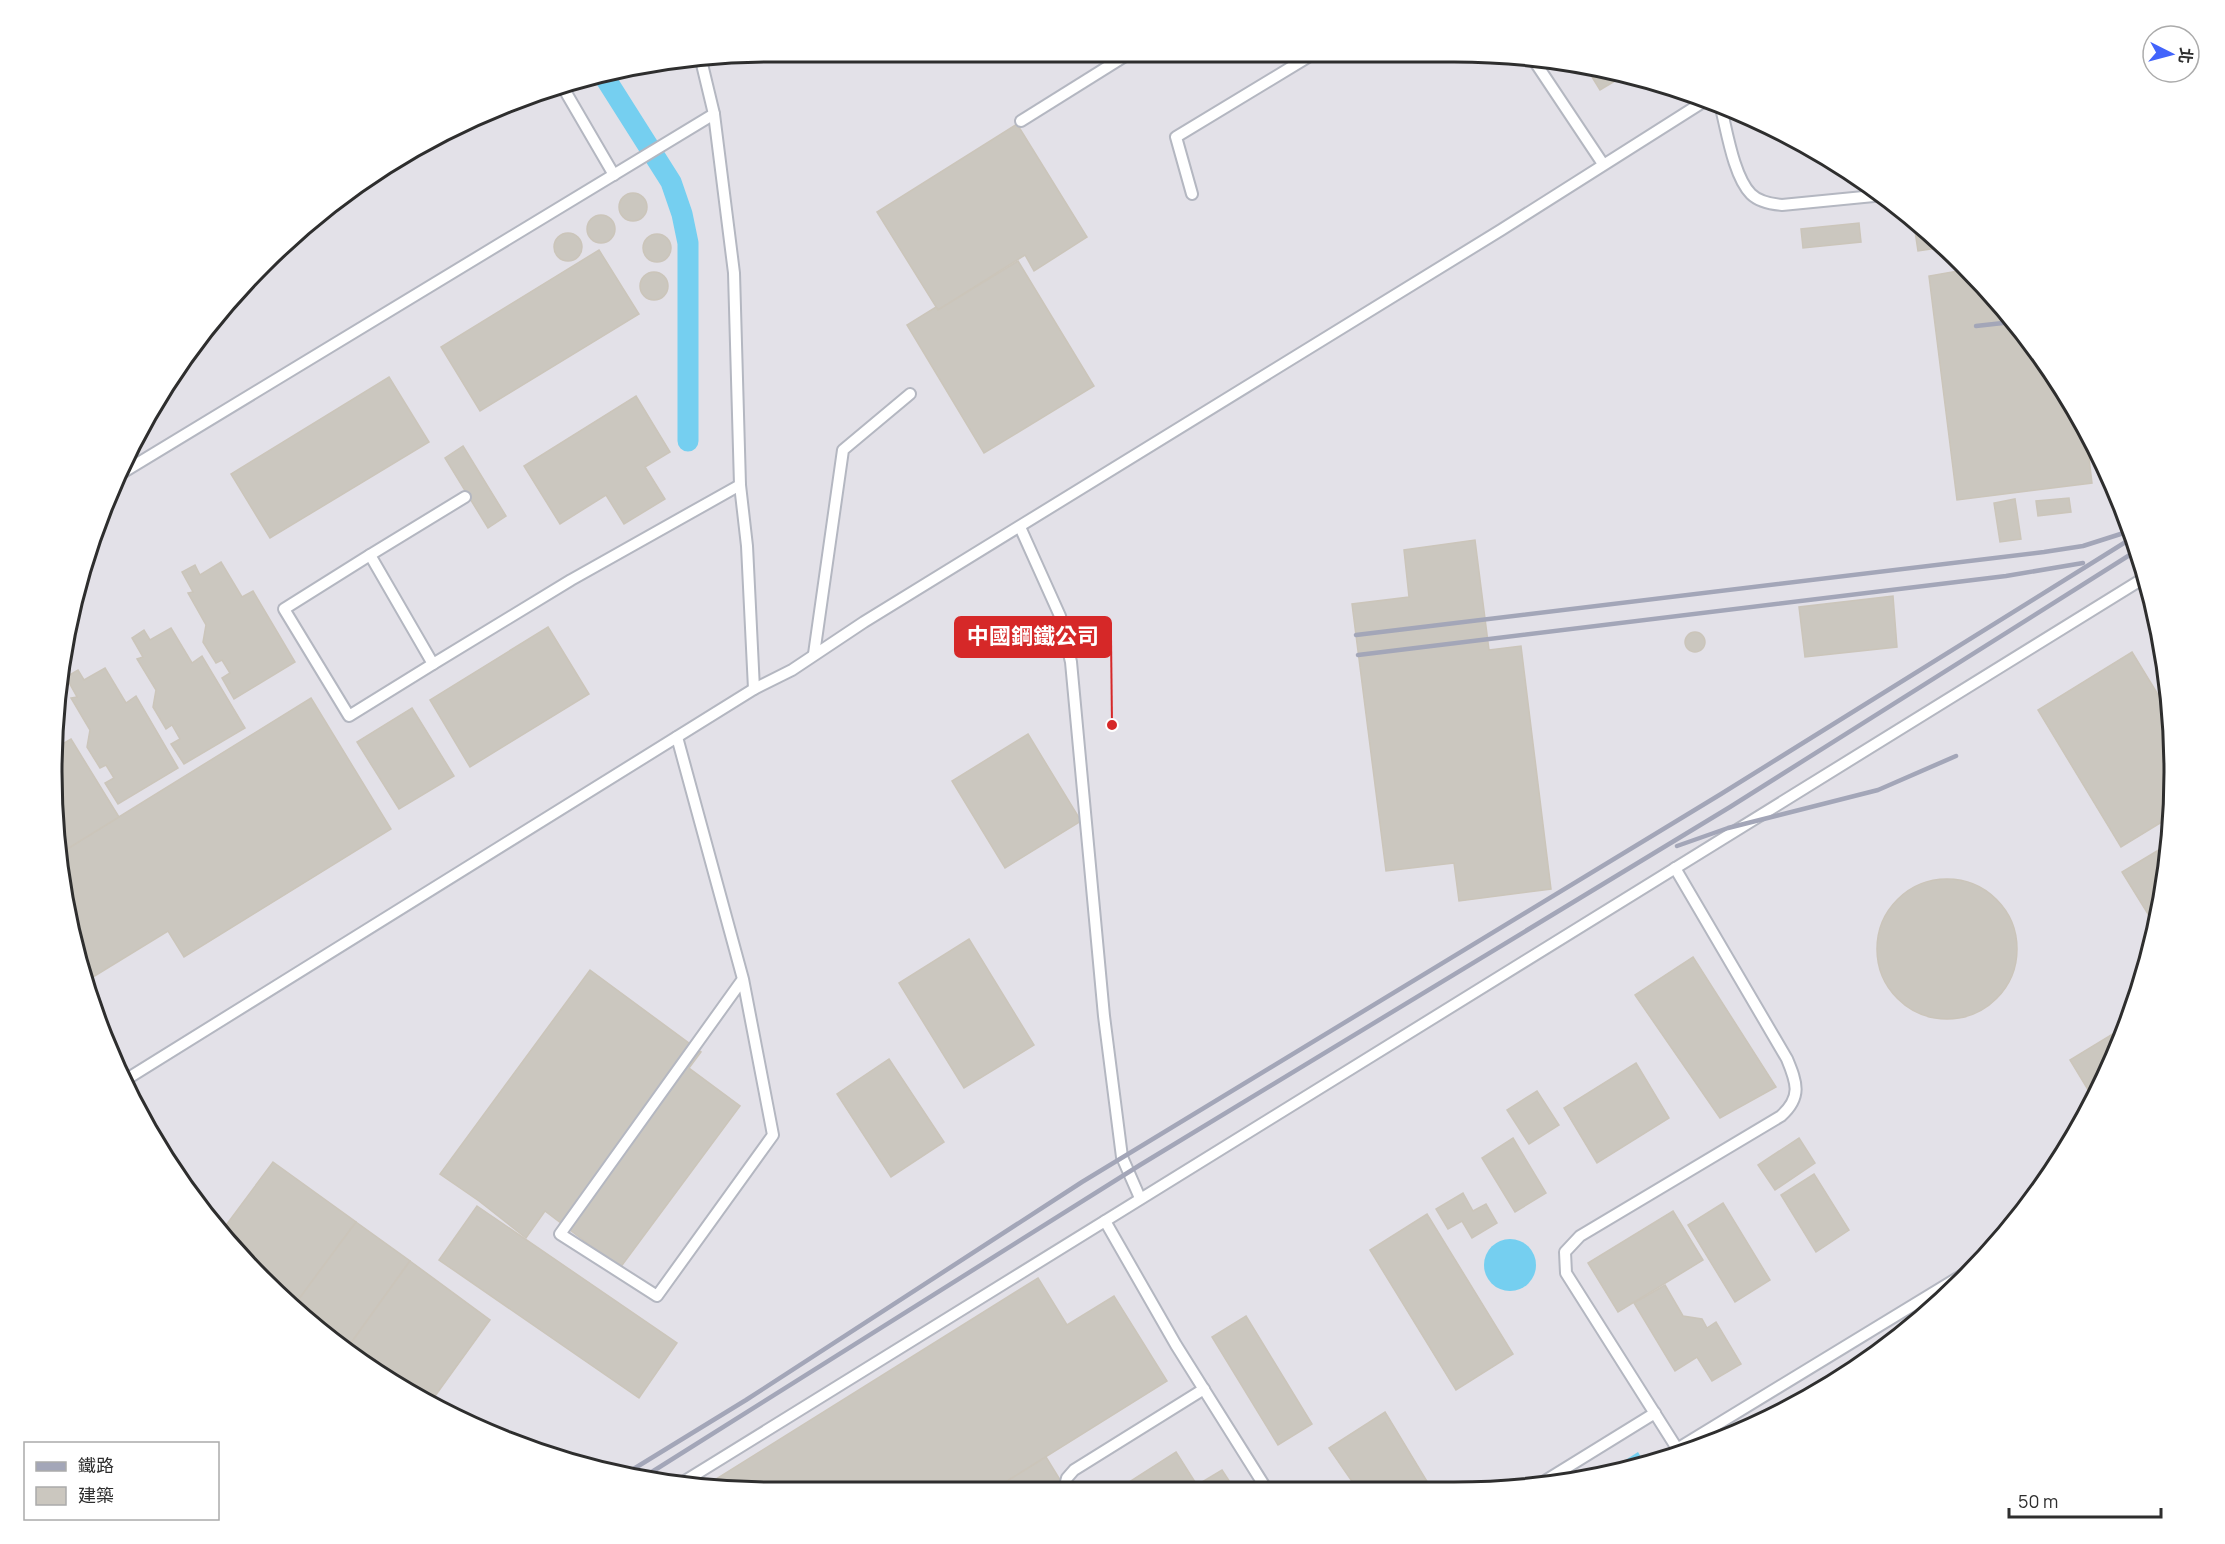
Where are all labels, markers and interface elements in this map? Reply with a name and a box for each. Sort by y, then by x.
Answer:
north arrow [2141,24,2201,84]
text: 北 [2174,46,2198,65]
callout: 中國鋼鐵公司 [955,617,1111,657]
text: 中國鋼鐵公司 [967,621,1099,651]
legend [24,1442,219,1520]
text: 鐵路 [78,1453,114,1477]
scale bar [2009,1481,2160,1519]
text: 建築 [78,1483,114,1507]
text: 50 m [2018,1489,2058,1513]

